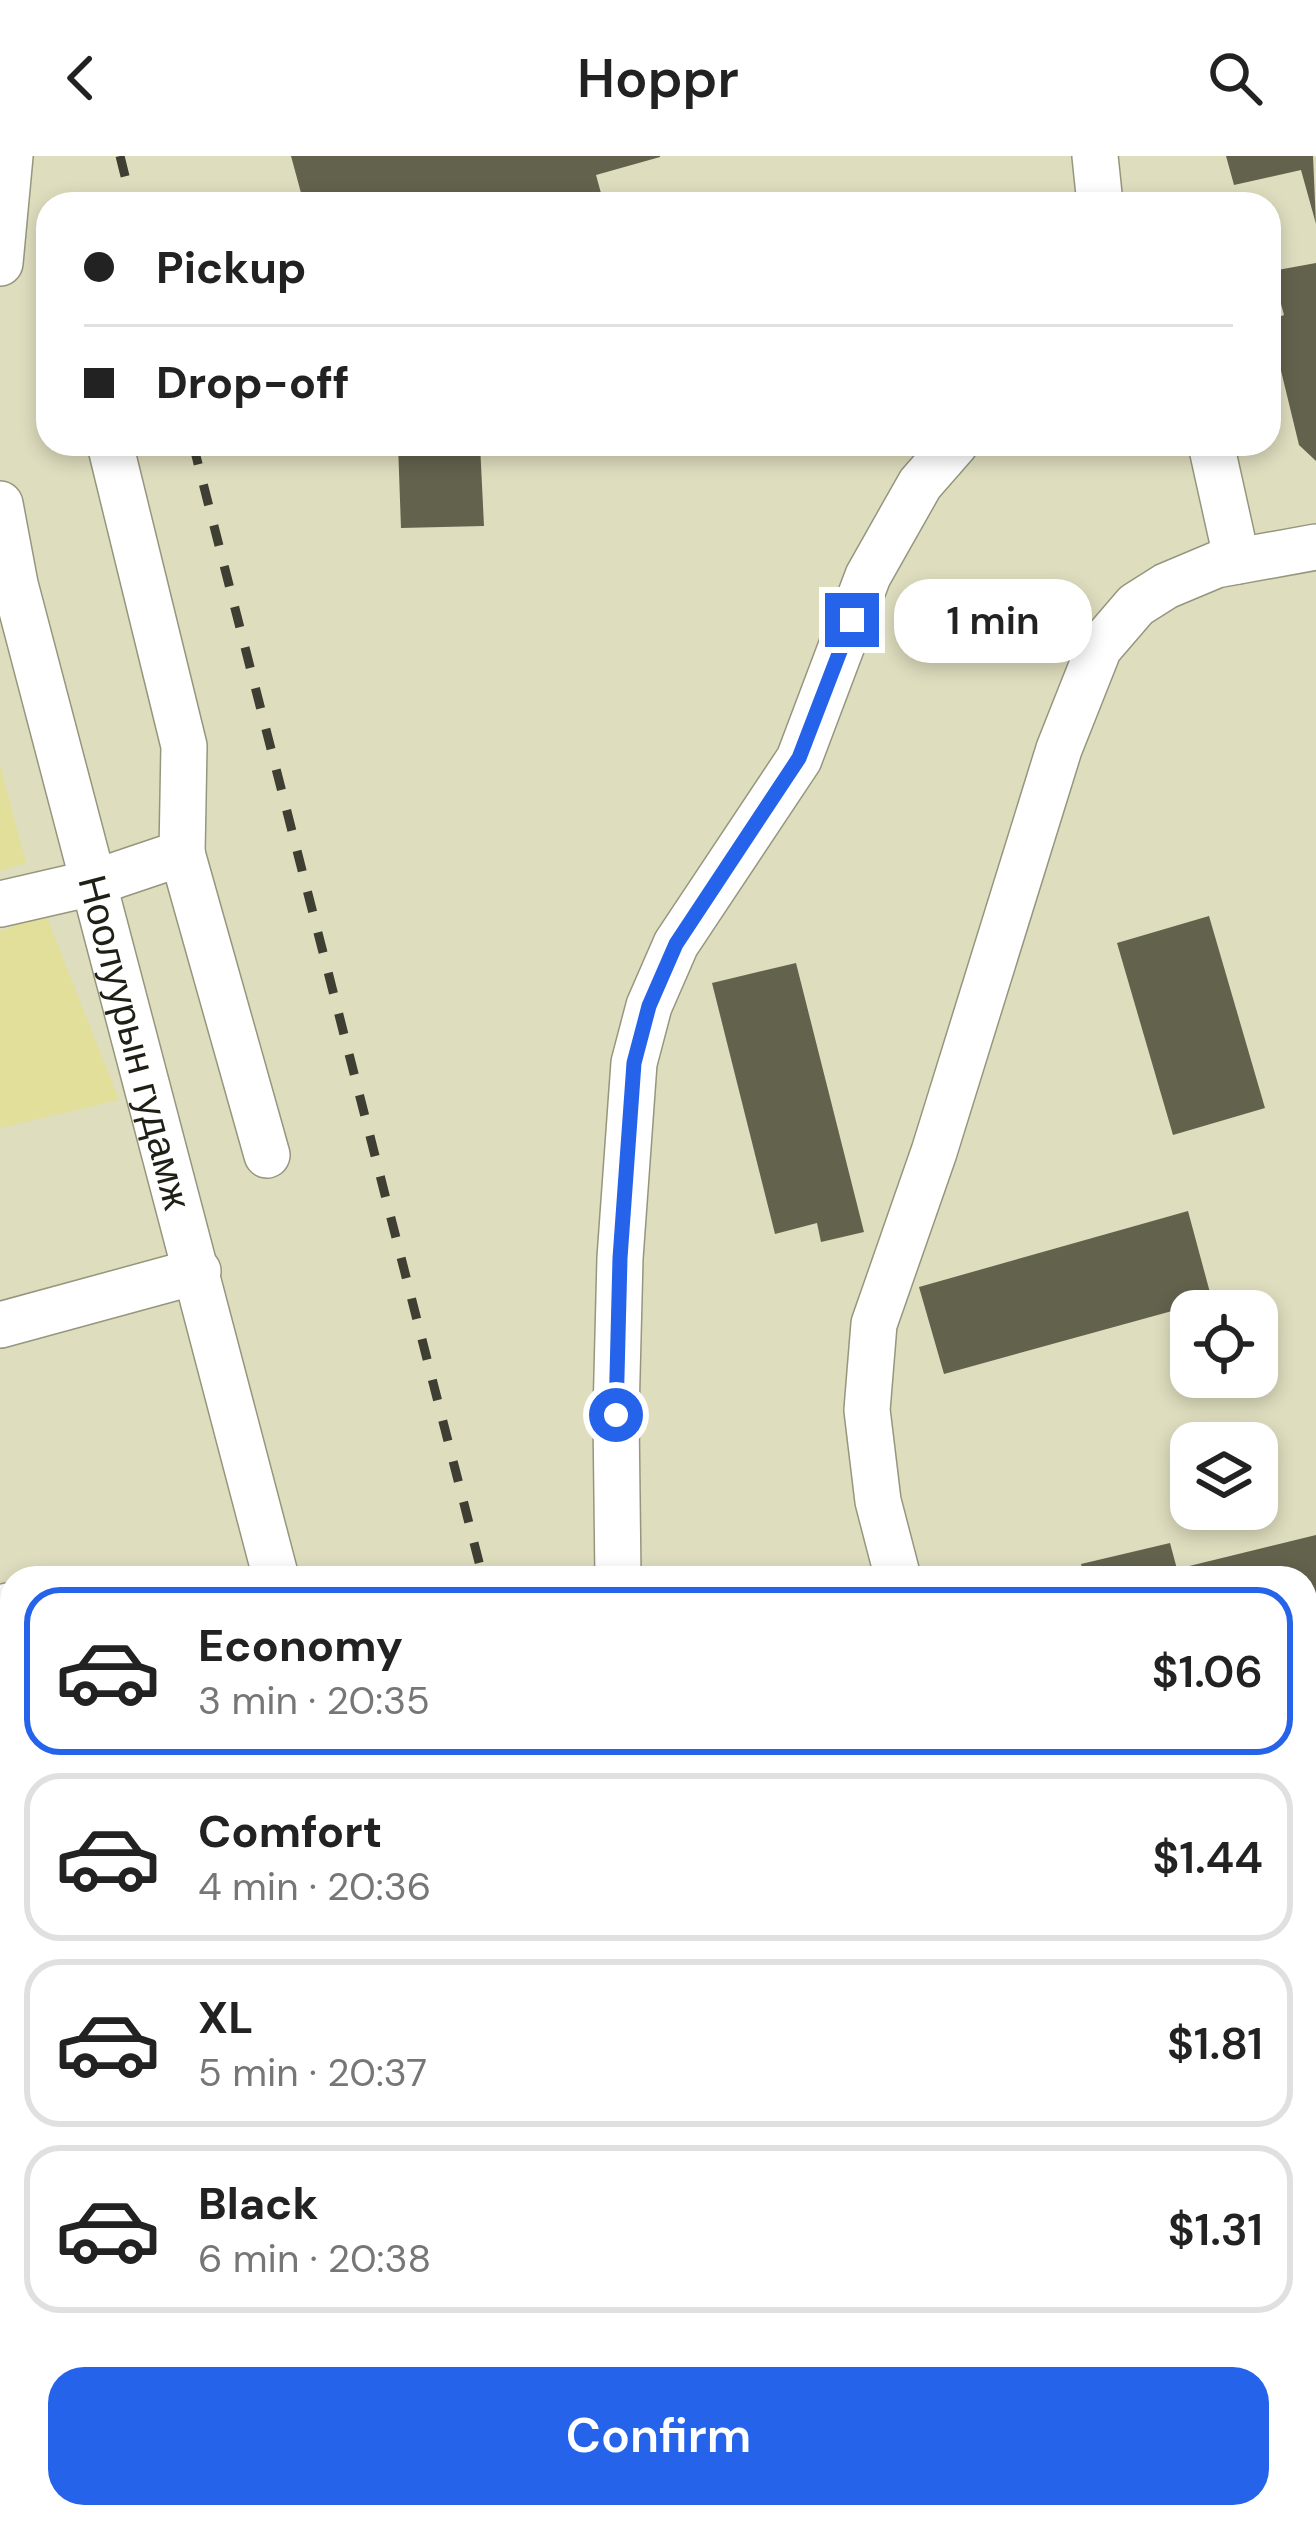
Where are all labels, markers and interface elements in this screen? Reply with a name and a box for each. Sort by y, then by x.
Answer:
text: Hoppr [577,43,739,114]
icon: back [48,45,114,111]
icon: search [1202,45,1268,111]
text: Pickup [156,238,306,297]
text: Drop-off [156,353,350,412]
callout: 1 min [894,578,1092,662]
route end [825,593,879,647]
text: 1 min [946,595,1040,646]
street label: Ноолуурын гудамж [67,869,204,1215]
map controls [1170,1290,1278,1530]
button: locate [1170,1290,1278,1398]
route start [589,1388,643,1442]
button: layers [1170,1422,1278,1530]
text: Economy [198,1616,403,1675]
icon: car [54,1617,162,1725]
text: $1.06 [1152,1642,1263,1701]
text: 3 min · 20:35 [198,1675,430,1726]
text: Comfort [198,1802,382,1861]
icon: car [54,1803,162,1911]
text: $1.44 [1152,1828,1263,1887]
text: 4 min · 20:36 [198,1861,431,1912]
text: XL [198,1988,253,2047]
icon: car [54,1989,162,2097]
text: $1.81 [1167,2014,1263,2073]
text: 5 min · 20:37 [198,2047,427,2098]
text: Black [198,2174,318,2233]
icon: car [54,2175,162,2283]
text: $1.31 [1168,2200,1263,2259]
text: 6 min · 20:38 [198,2233,431,2284]
button: Confirm [48,2367,1269,2505]

